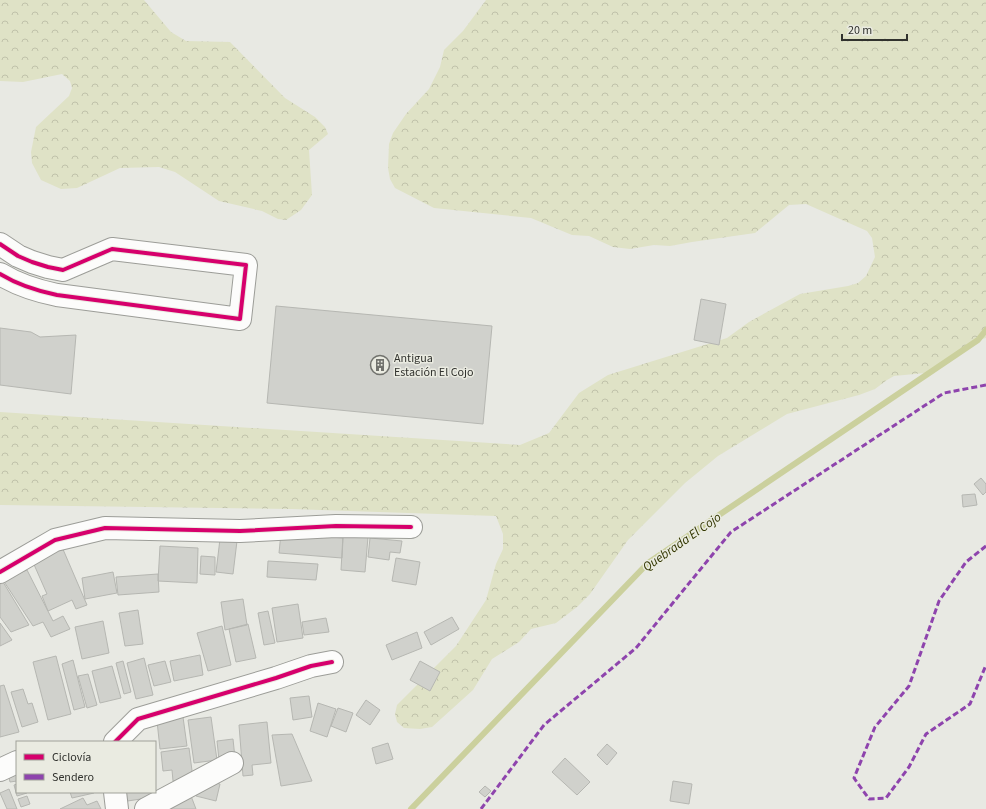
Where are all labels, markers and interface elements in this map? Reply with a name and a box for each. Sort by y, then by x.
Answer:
scale bar [842,16,907,42]
text: 20 m [848,22,872,39]
place label: Antigua Estación El Cojo [394,350,473,381]
building icon: Antigua Estación El Cojo [369,354,391,376]
water label: Quebrada El Cojo [639,508,725,576]
legend [16,741,156,793]
text: Ciclovía [52,749,91,766]
text: Sendero [52,769,94,786]

